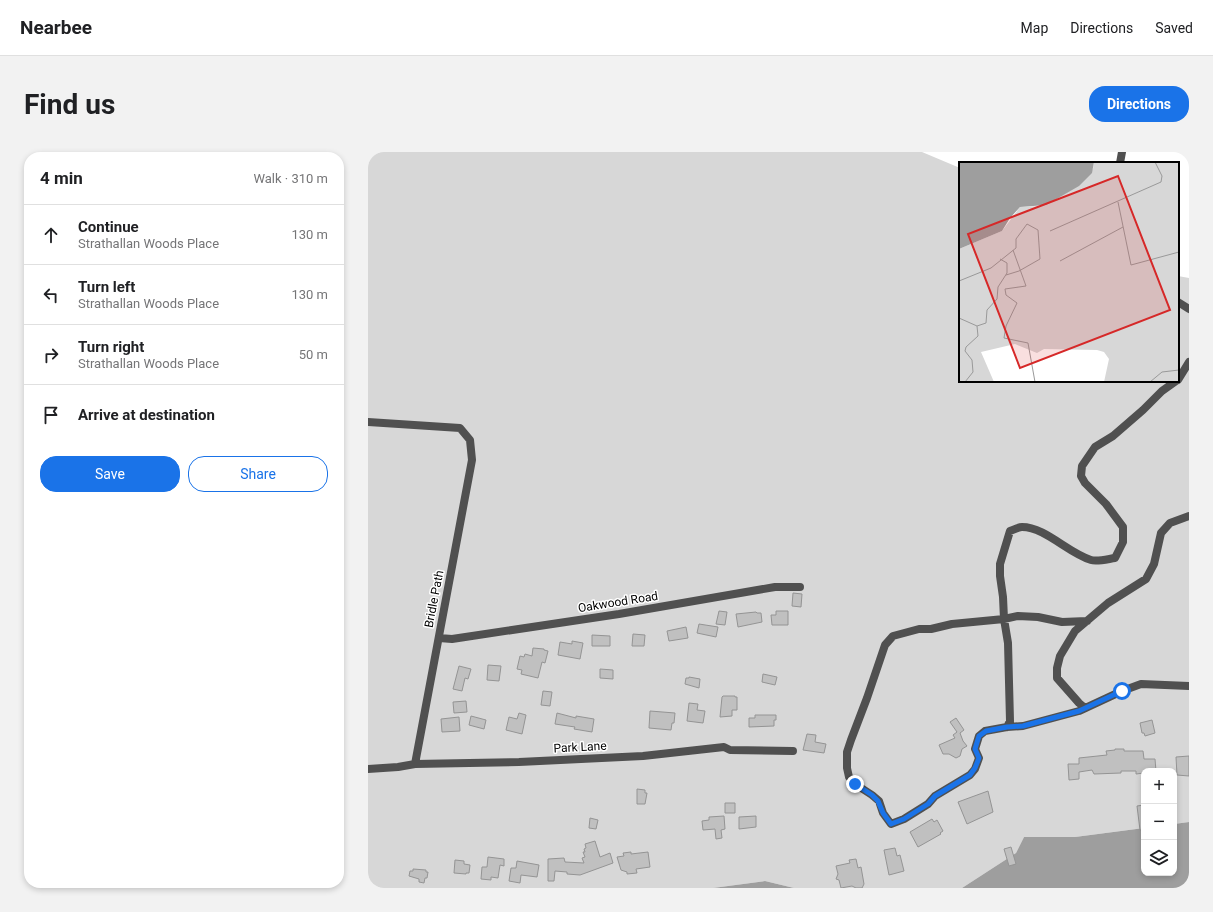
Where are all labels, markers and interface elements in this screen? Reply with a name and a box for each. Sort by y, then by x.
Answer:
text: Nearbee [20,16,92,39]
text: Map [1021,20,1048,36]
text: Directions [1070,20,1133,36]
text: Saved [1155,20,1193,36]
button: Directions [1089,86,1189,122]
text: Find us [24,88,115,121]
inset map [959,162,1179,382]
text: 4 min [40,168,83,188]
text: Walk · 310 m [253,171,328,186]
text: Continue [78,218,139,236]
icon: ahead [40,224,62,246]
text: 130 m [291,227,328,242]
text: Strathallan Woods Place [78,236,219,251]
text: Turn left [78,278,135,296]
icon: left [40,284,62,306]
text: 130 m [291,287,328,302]
text: Strathallan Woods Place [78,296,219,311]
text: Turn right [78,338,144,356]
icon: right [40,344,62,366]
text: 50 m [299,347,328,362]
text: Strathallan Woods Place [78,356,219,371]
icon: arrive [40,404,62,426]
text: Arrive at destination [78,406,215,424]
button: Save [40,456,180,492]
button: Share [188,456,328,492]
street label: Bridle Path [422,569,446,629]
street label: Oakwood Road [577,589,659,615]
route start [1113,682,1131,700]
street label: Park Lane [553,739,607,755]
map controls [1141,768,1177,876]
button: + [1141,768,1177,804]
route end [846,775,864,793]
button: − [1141,804,1177,840]
button: layers [1141,840,1177,876]

